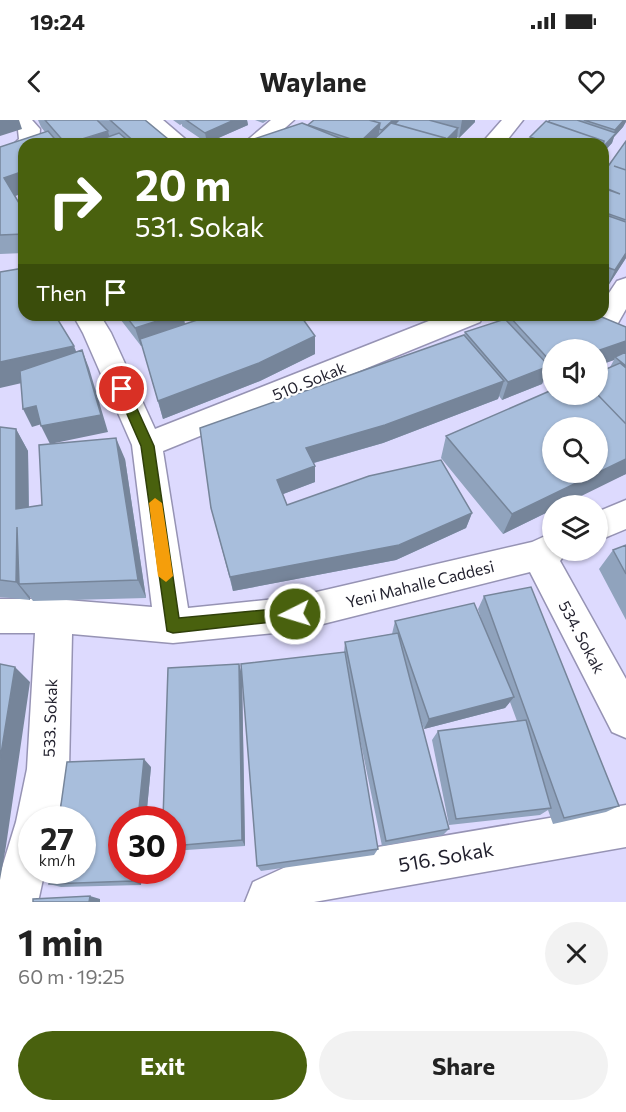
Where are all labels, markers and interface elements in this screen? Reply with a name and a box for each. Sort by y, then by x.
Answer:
text: 19:24 [30,8,85,35]
icon: back [18,65,51,98]
text: Waylane [260,65,366,98]
icon: heart [575,65,608,98]
text: 20 m [135,158,231,210]
icon: right [36,162,114,240]
text: 531. Sokak [135,210,264,243]
icon: arrive [99,276,132,309]
text: Then [36,279,87,306]
map controls [542,339,608,561]
button: sound [542,339,608,405]
street label: 510. Sokak [269,357,349,404]
pin [96,363,147,414]
icon: arrive [105,372,138,405]
button: search [542,417,608,483]
button: layers [542,495,608,561]
street label: Yeni Mahalle Caddesi [344,556,496,611]
position arrow [263,582,327,646]
street label: 534. Sokak [555,597,610,677]
street label: 533. Sokak [39,678,60,758]
speed limit sign: 30 [108,806,186,884]
text: 27 [40,819,74,856]
street label: 516. Sokak [396,836,495,876]
text: km/h [39,851,75,869]
text: 1 min [18,919,103,963]
button: close [545,922,608,985]
text: 60 m · 19:25 [18,964,125,988]
button: Exit [18,1031,307,1100]
button: Share [319,1031,608,1100]

